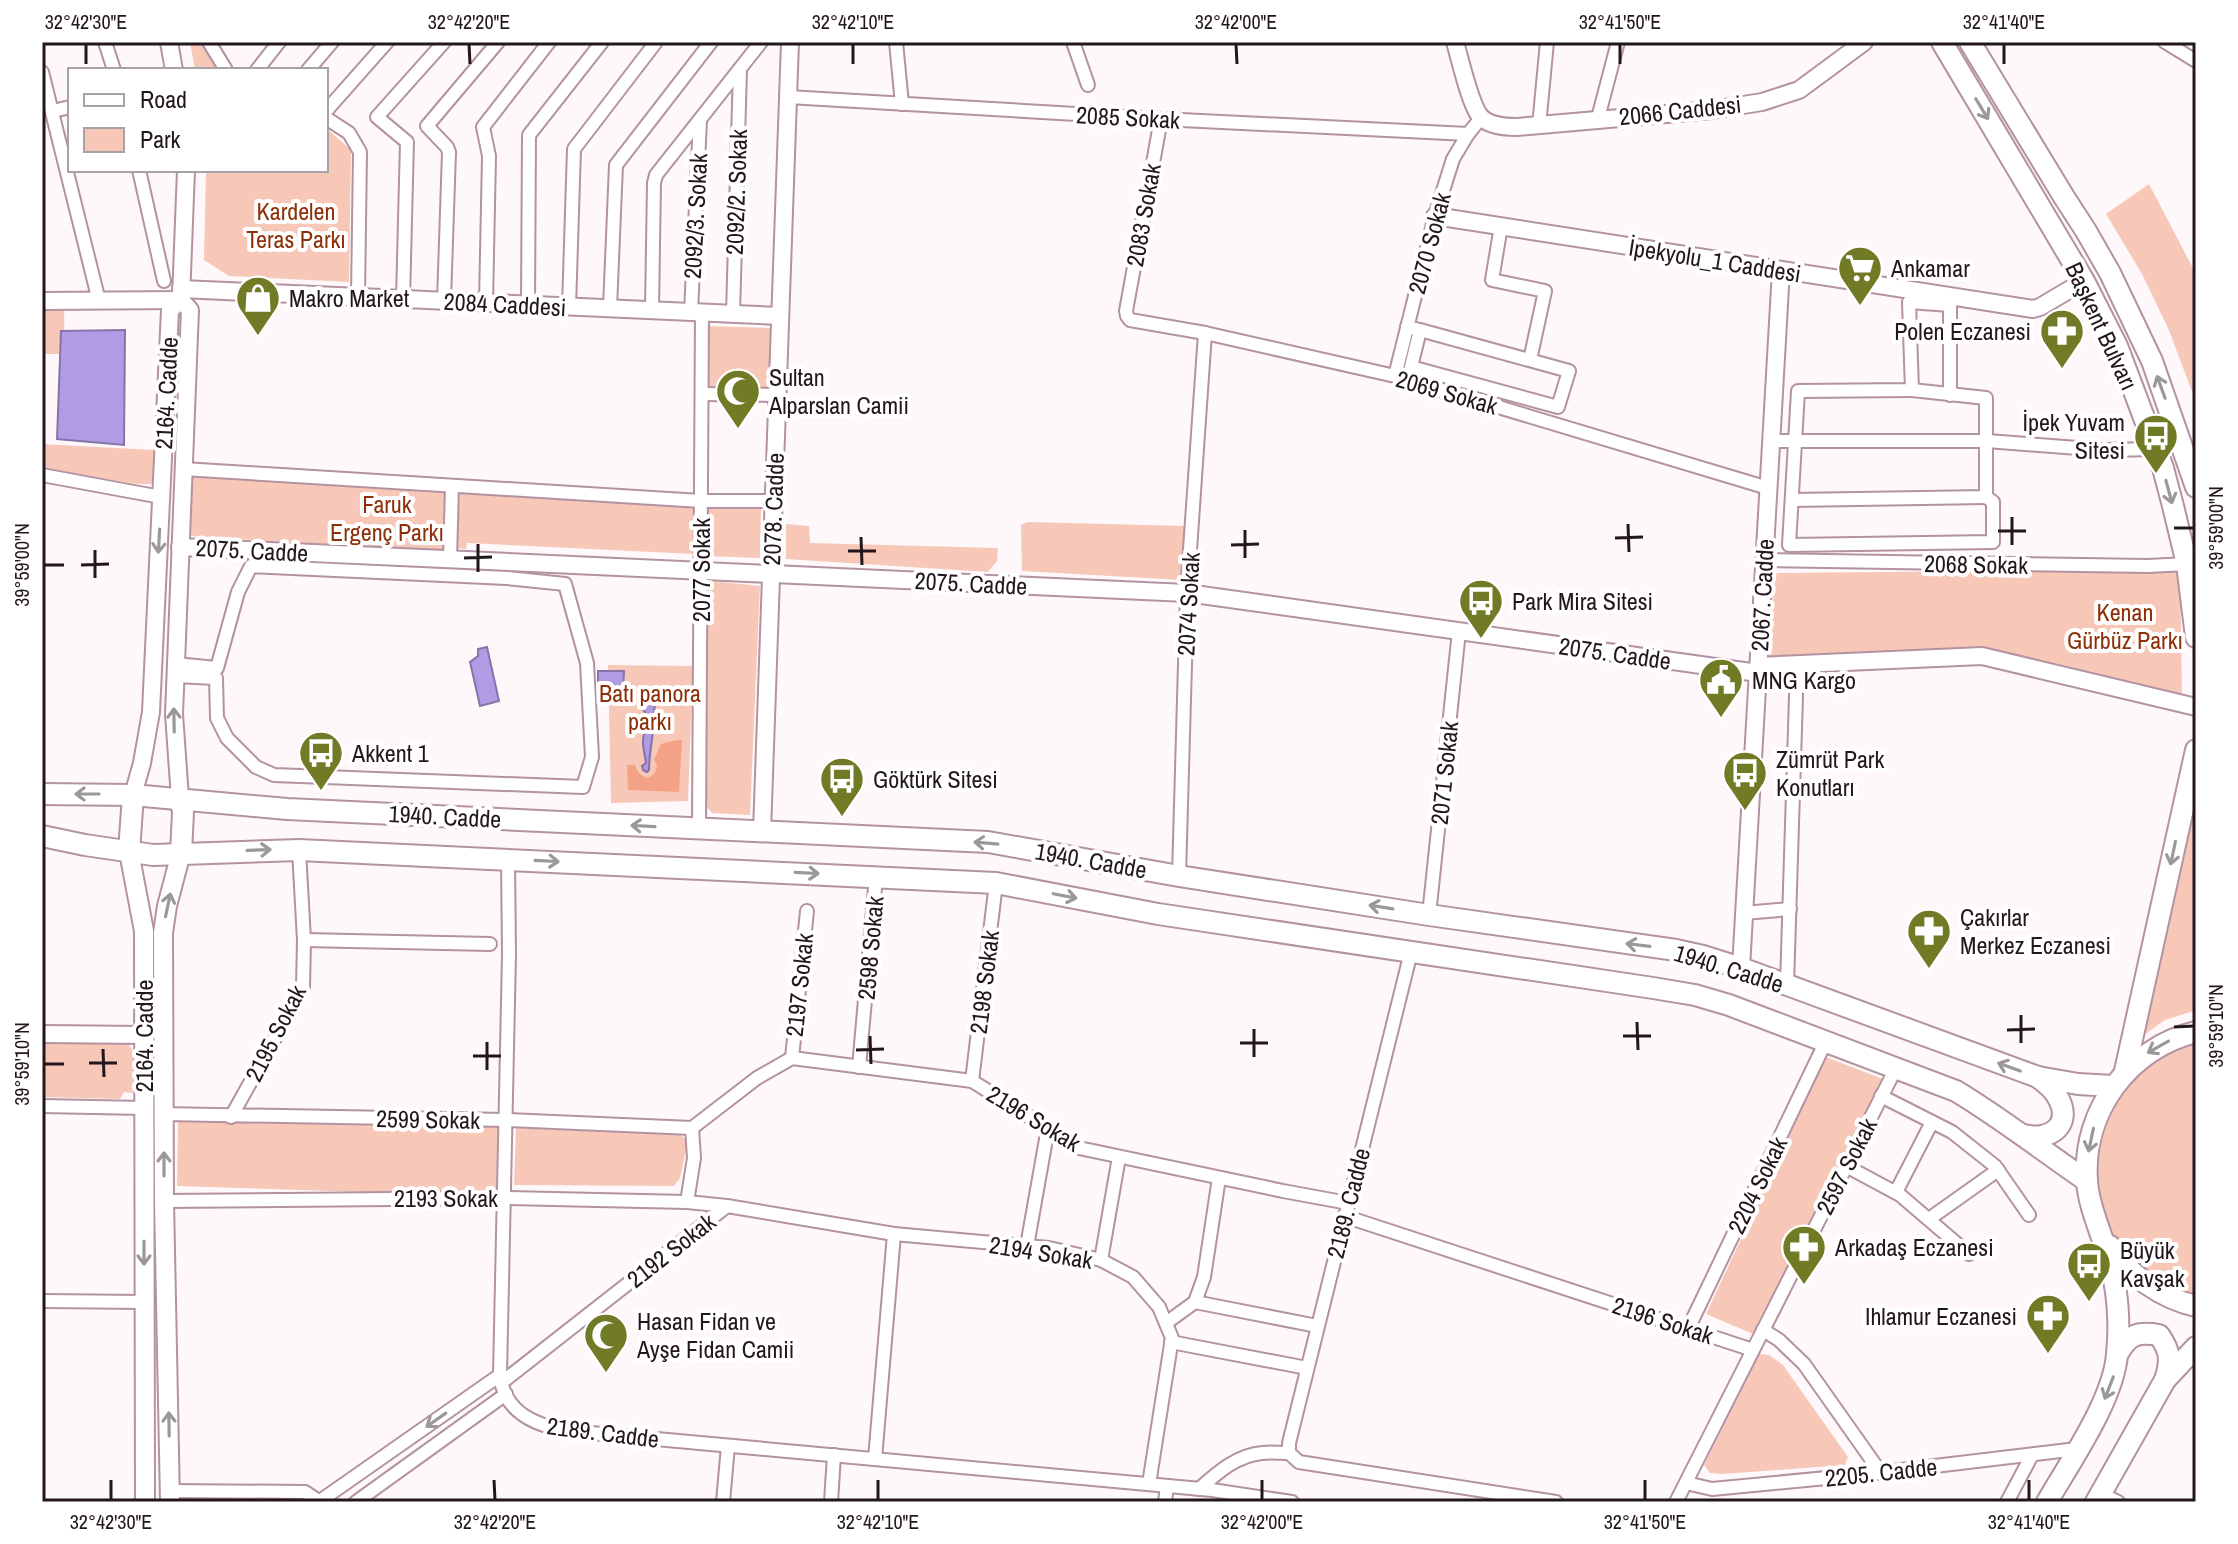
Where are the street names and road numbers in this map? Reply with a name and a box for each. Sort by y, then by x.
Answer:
street label: 2066 Caddesi [1617,88,1743,132]
street label: 2085 Sokak [1075,98,1181,136]
street label: 2092/2. Sokak [718,128,754,255]
street label: 2092/3. Sokak [676,152,714,280]
street label: 2083 Sokak [1118,161,1168,269]
street label: 2070 Sokak [1400,189,1458,297]
street label: İpekyolu_1 Caddesi [1627,231,1803,289]
street label: Başkent Bulvarı [2058,257,2146,395]
street label: 2084 Caddesi [443,285,567,323]
street label: 2164. Cadde [147,336,185,450]
street label: 2069 Sokak [1393,362,1502,422]
street label: 2078. Cadde [755,452,791,566]
street label: 2077 Sokak [685,518,717,622]
street label: 2075. Cadde [195,531,309,569]
street label: 2067. Cadde [1743,538,1781,652]
street label: 2068 Sokak [1924,547,2028,581]
street label: 2074 Sokak [1169,551,1207,657]
street label: 2075. Cadde [914,564,1028,602]
street label: 2075. Cadde [1557,629,1673,677]
street label: 2071 Sokak [1423,719,1465,826]
street label: 1940. Cadde [388,797,502,835]
street label: 1940. Cadde [1033,834,1149,886]
street label: 2598 Sokak [850,895,890,1001]
street label: 2198 Sokak [962,928,1006,1036]
street label: 2197 Sokak [778,931,820,1038]
street label: 1940. Cadde [1670,936,1788,1000]
street label: 2195 Sokak [237,979,313,1087]
street label: 2164. Cadde [128,980,160,1092]
street label: 2196 Sokak [981,1078,1087,1159]
street label: 2599 Sokak [376,1102,480,1136]
street label: 2597 Sokak [1808,1112,1884,1220]
street label: 2204 Sokak [1720,1131,1794,1239]
street label: 2189. Cadde [1319,1144,1377,1262]
street label: 2193 Sokak [394,1182,498,1214]
street label: 2192 Sokak [620,1205,722,1295]
street label: 2194 Sokak [987,1228,1095,1276]
street label: 2196 Sokak [1609,1289,1718,1351]
street label: 2189. Cadde [545,1409,661,1455]
street label: 2205. Cadde [1823,1450,1939,1494]

